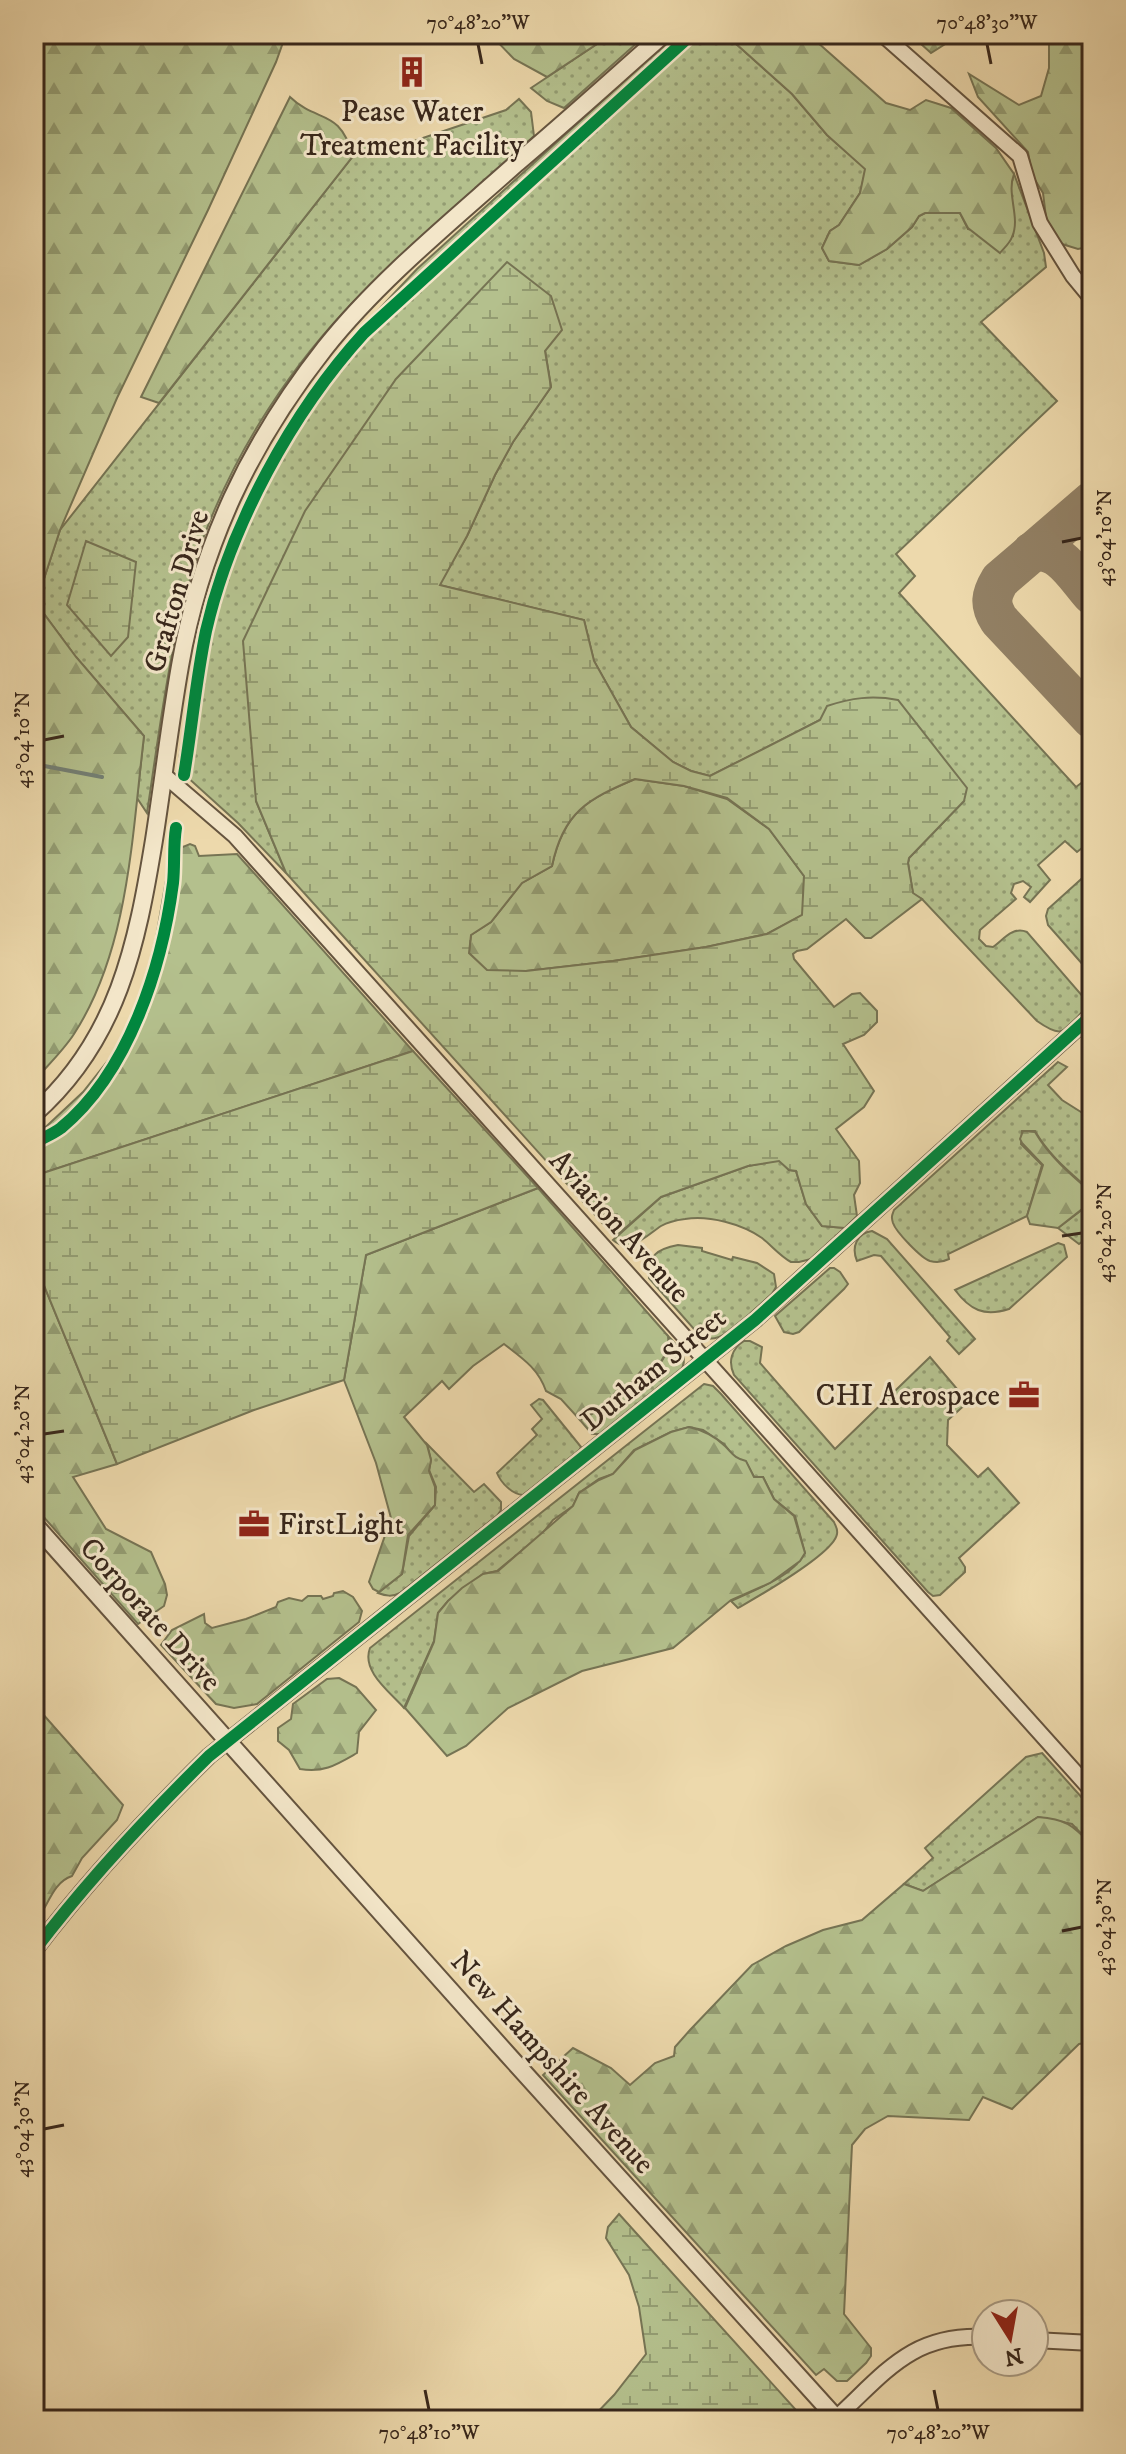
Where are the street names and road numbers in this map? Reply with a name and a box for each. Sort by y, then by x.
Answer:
street label: Grafton Drive [137,506,218,677]
street label: Aviation Avenue [541,1143,697,1311]
street label: Durham Street [574,1300,734,1440]
street label: Corporate Drive [71,1530,229,1700]
street label: New Hampshire Avenue [442,1944,662,2182]

